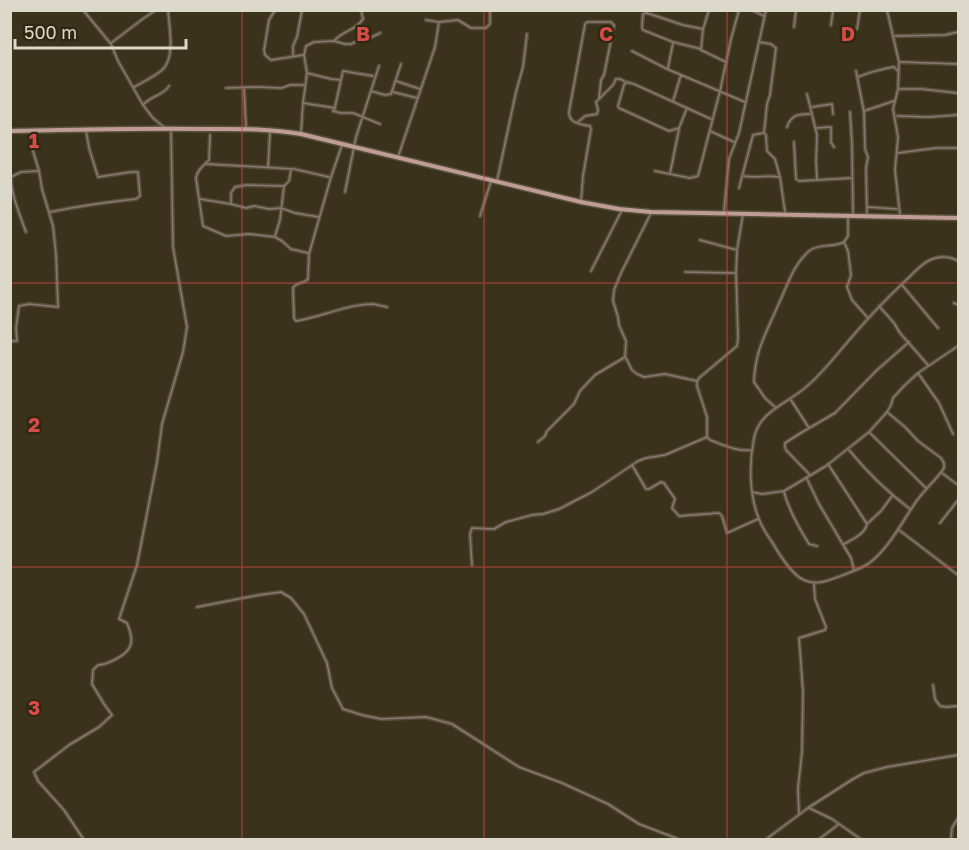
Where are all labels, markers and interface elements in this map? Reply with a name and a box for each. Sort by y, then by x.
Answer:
scale bar [15,12,186,50]
text: 500 m [24,21,77,43]
text: B [356,21,370,45]
text: C [599,21,613,45]
text: D [841,21,855,45]
text: 1 [29,128,39,152]
text: 2 [28,412,40,436]
text: 3 [28,695,40,719]

